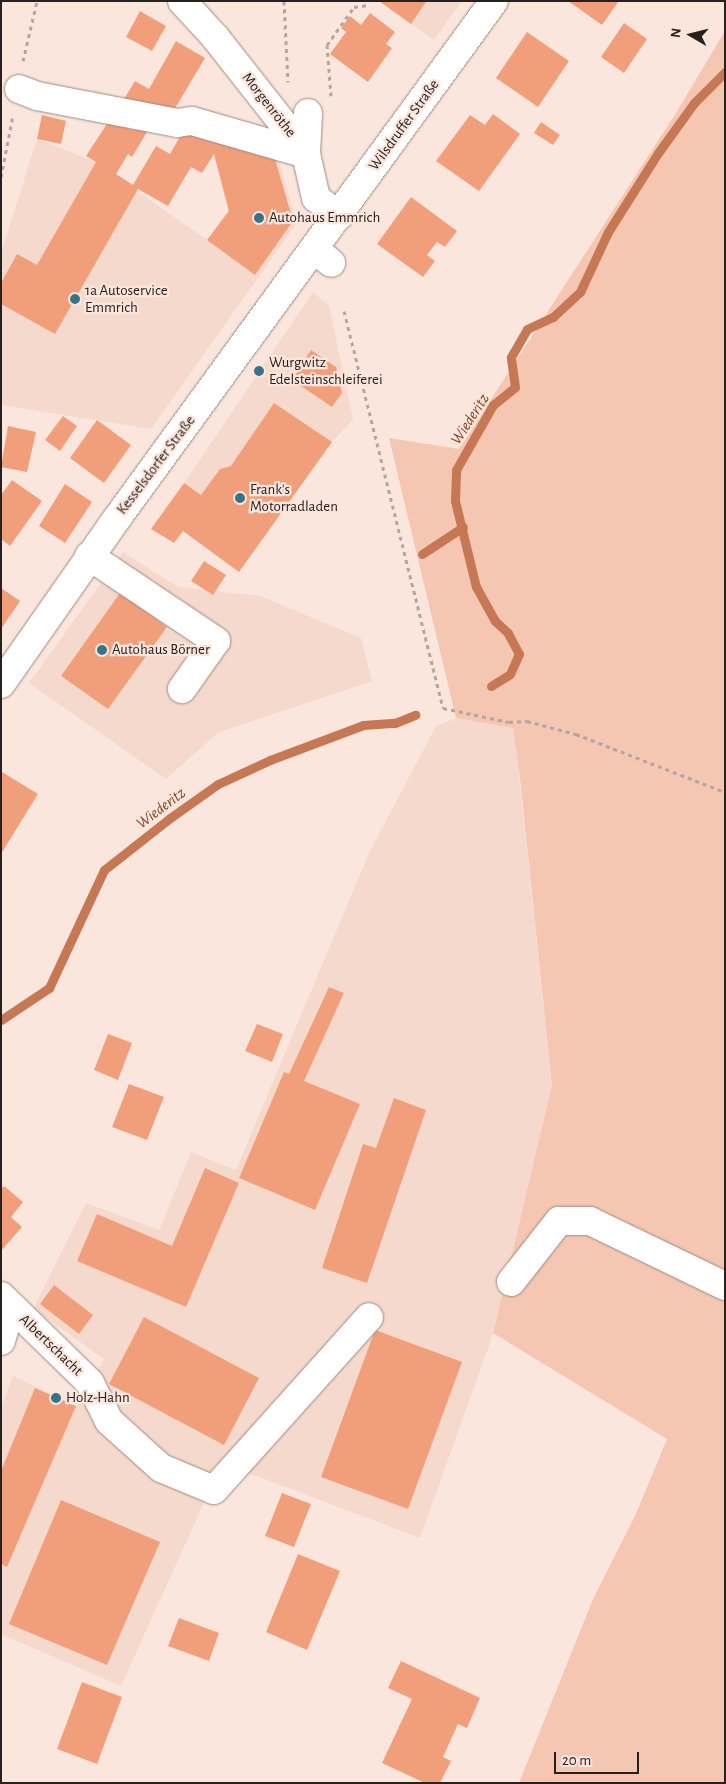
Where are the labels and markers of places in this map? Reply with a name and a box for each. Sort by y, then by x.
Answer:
place label: Autohaus Emmrich [269,209,380,227]
marker: Autohaus Emmrich [253,212,265,224]
place label: 1a Autoservice Emmrich [85,281,168,316]
marker: 1a Autoservice Emmrich [69,293,81,305]
place label: Wurgwitz Edelsteinschleiferei [269,353,383,388]
marker: Wurgwitz Edelsteinschleiferei [253,365,265,377]
place label: Frank's Motorradladen [250,480,338,515]
marker: Frank's Motorradladen [234,492,246,504]
place label: Autohaus Börner [112,641,210,659]
marker: Autohaus Börner [96,644,108,656]
place label: Holz-Hahn [66,1389,130,1407]
marker: Holz-Hahn [50,1392,62,1404]

